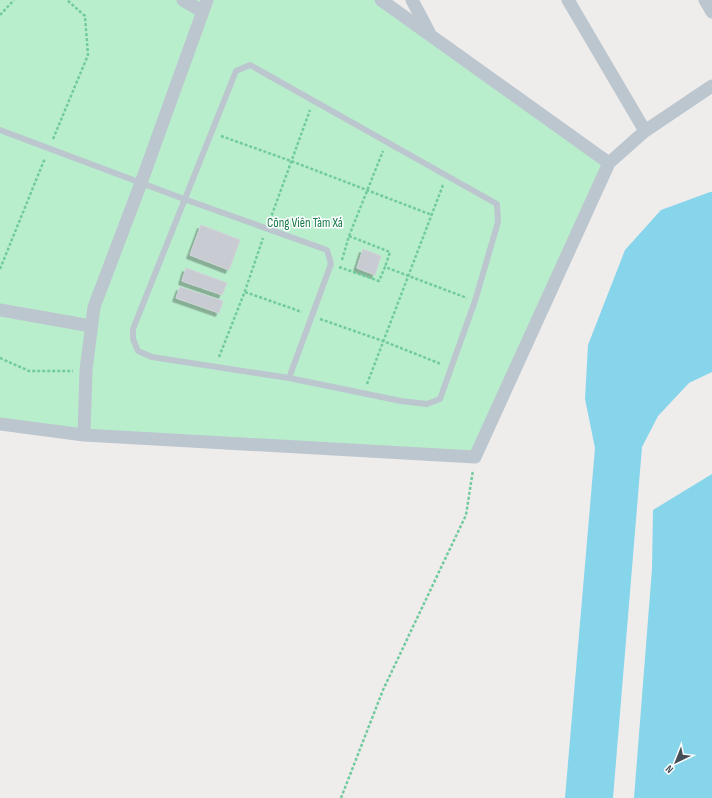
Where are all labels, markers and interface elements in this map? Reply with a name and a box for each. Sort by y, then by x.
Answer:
park label: Công Viên Tàm Xá [267,215,343,231]
north arrow [656,742,696,782]
text: N [663,762,676,776]

